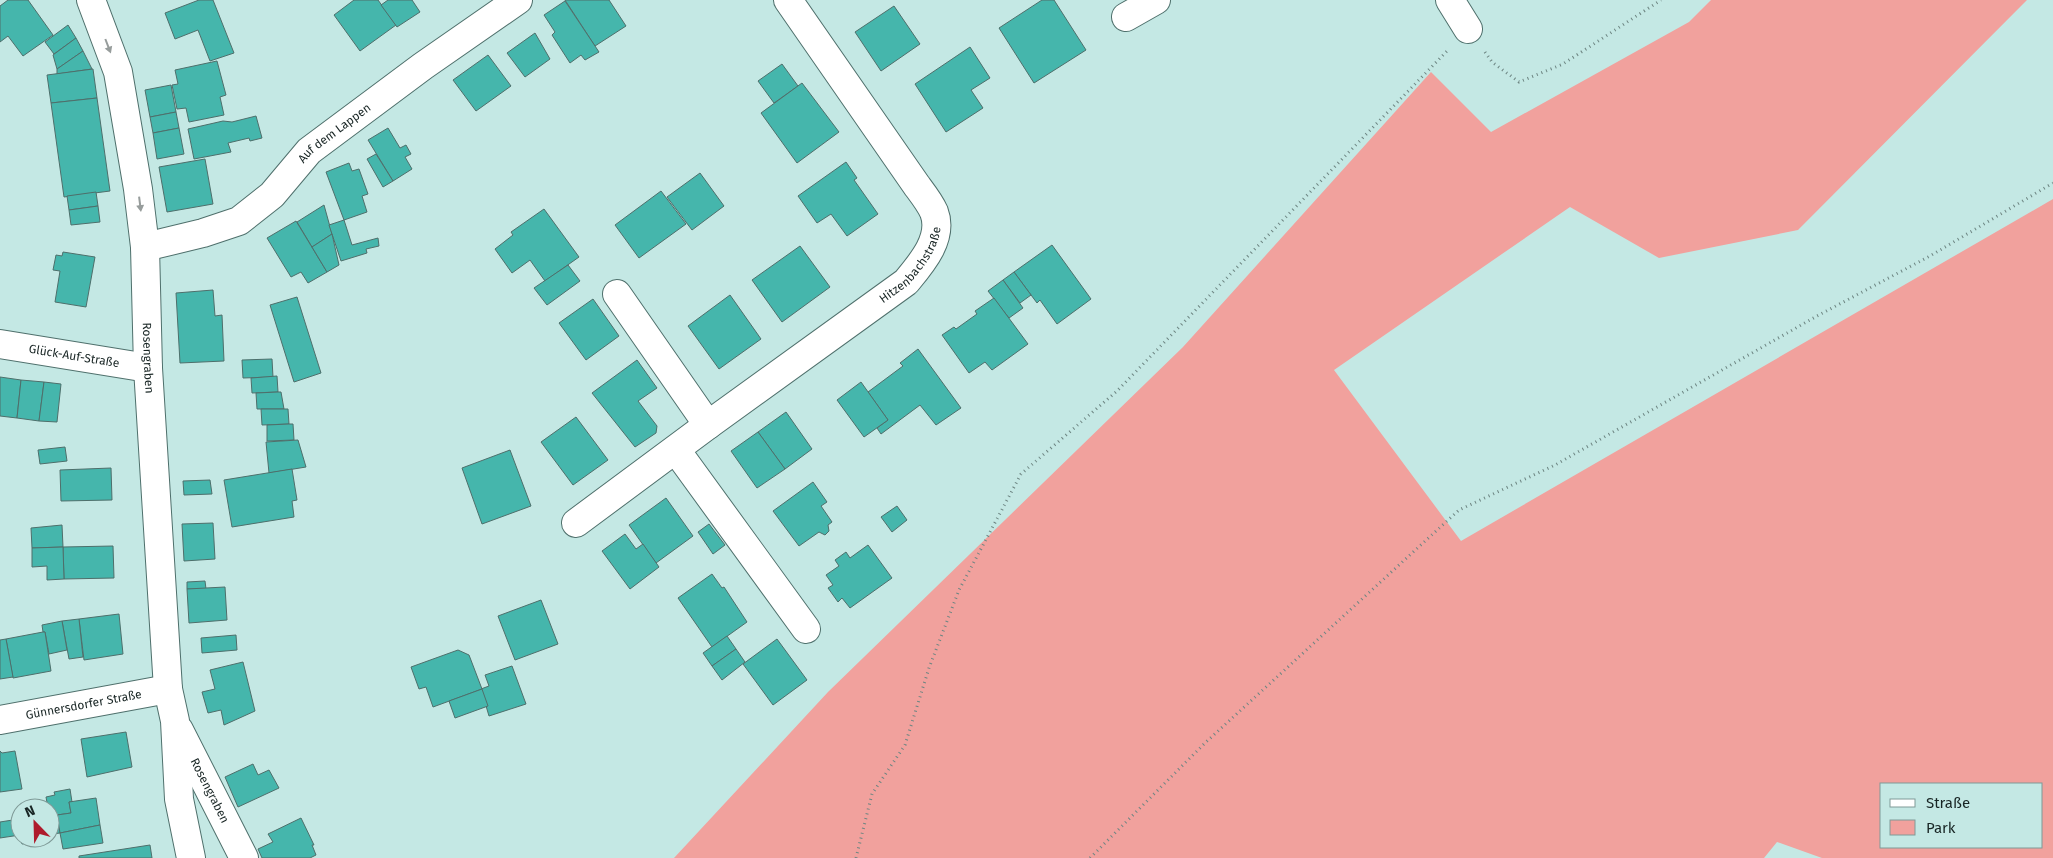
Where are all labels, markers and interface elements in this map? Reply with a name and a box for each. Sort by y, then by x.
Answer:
one-way arrow [105,38,112,53]
street label: Auf dem Lappen [295,100,373,166]
one-way arrow [136,197,144,213]
street label: Hitzenbachstraße [876,226,943,306]
street label: Rosengraben [140,322,157,394]
street label: Glück-Auf-Straße [28,342,120,370]
street label: Günnersdorfer Straße [24,687,143,722]
street label: Rosengraben [187,756,232,825]
legend [1880,783,2043,848]
text: Straße [1926,794,1970,812]
north arrow [10,798,60,848]
text: N [23,802,38,821]
text: Park [1926,819,1956,837]

